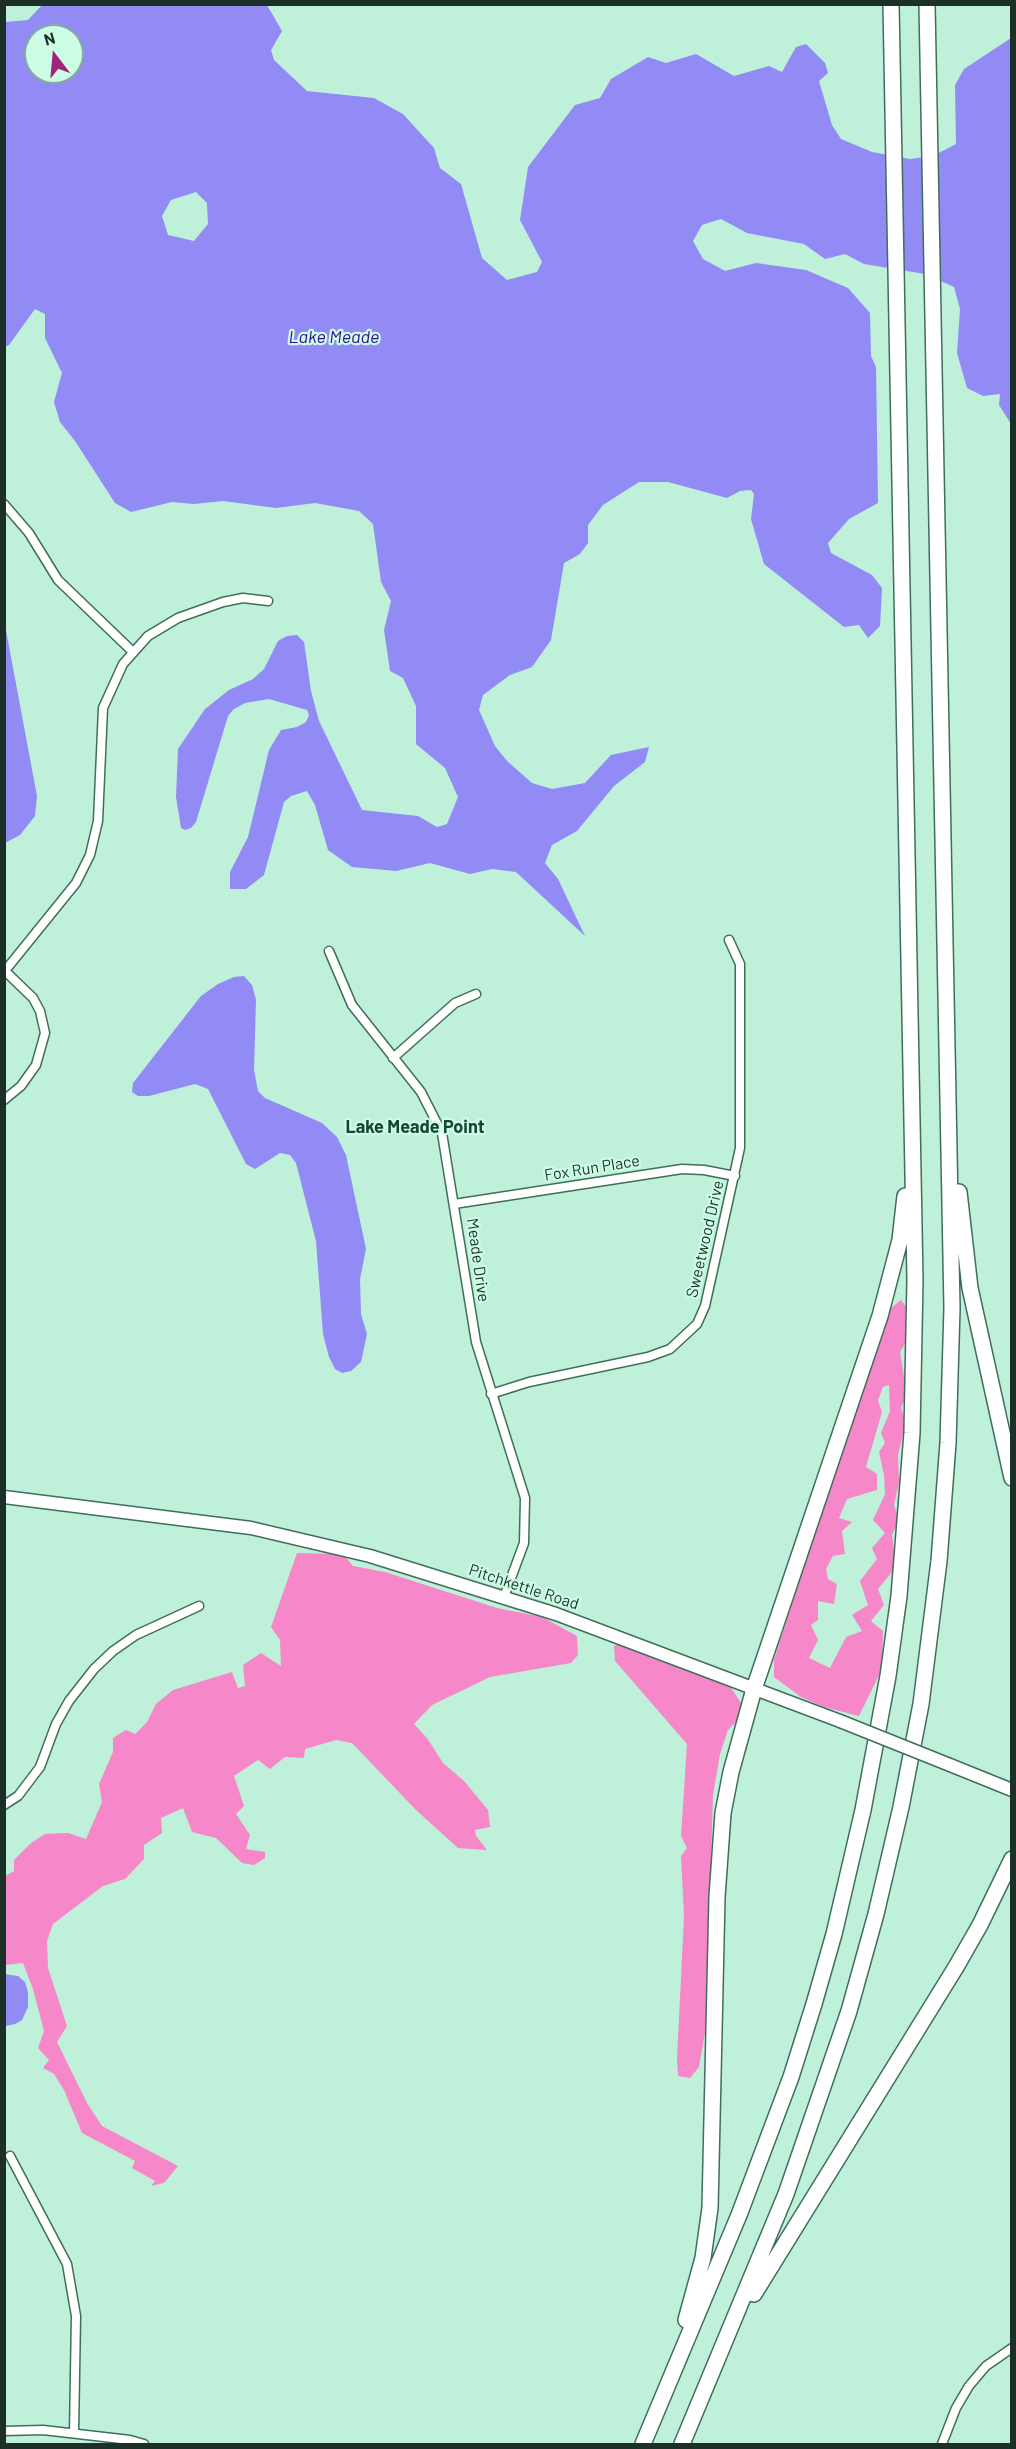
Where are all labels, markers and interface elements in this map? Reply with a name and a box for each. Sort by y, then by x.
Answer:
north arrow [24,24,84,84]
text: N [42,28,57,49]
water label: Lake Meade [289,326,379,348]
district label: Lake Meade Point [345,1116,485,1138]
street label: Fox Run Place [543,1151,641,1185]
street label: Sweetwood Drive [682,1179,728,1299]
street label: Meade Drive [463,1217,493,1303]
street label: Pitchkettle Road [467,1560,581,1614]

